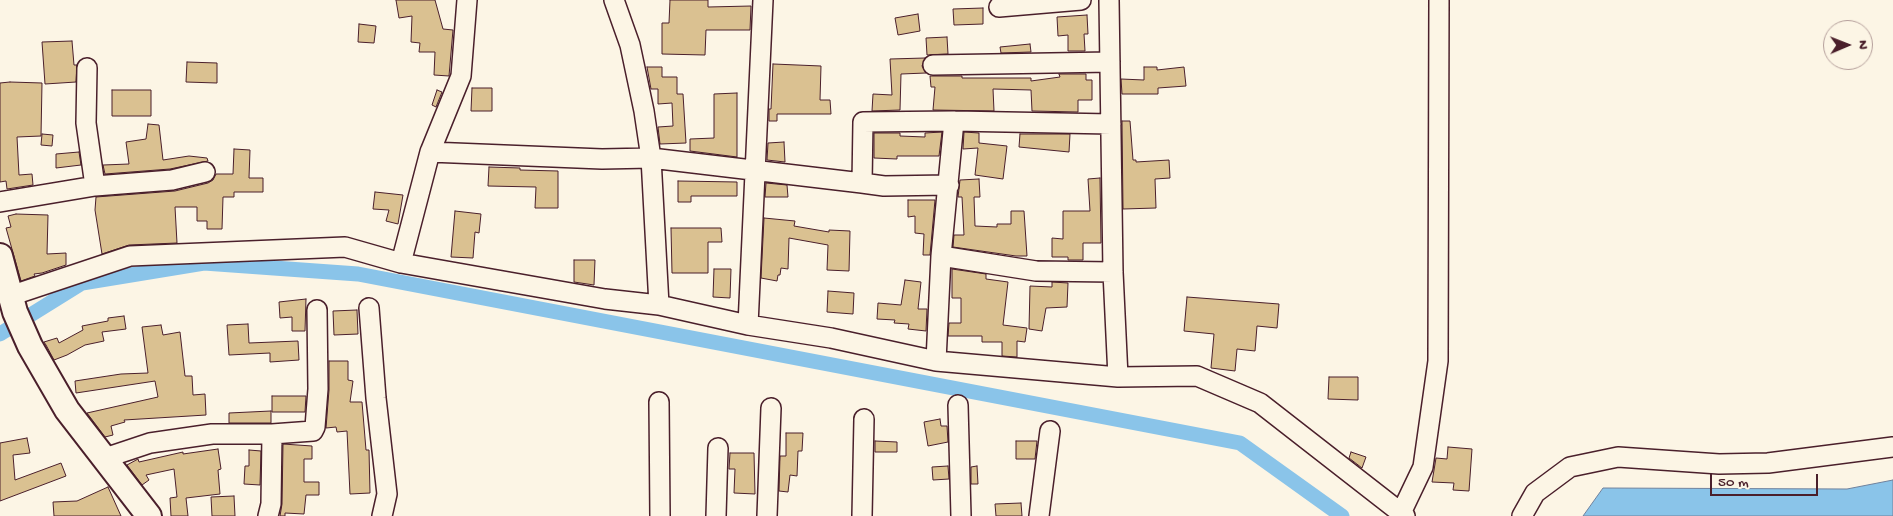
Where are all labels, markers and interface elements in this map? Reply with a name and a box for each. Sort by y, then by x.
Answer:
north arrow [1823,20,1873,70]
text: N [1854,40,1871,49]
scale bar [1713,464,1820,496]
text: 50 m [1718,474,1749,492]

